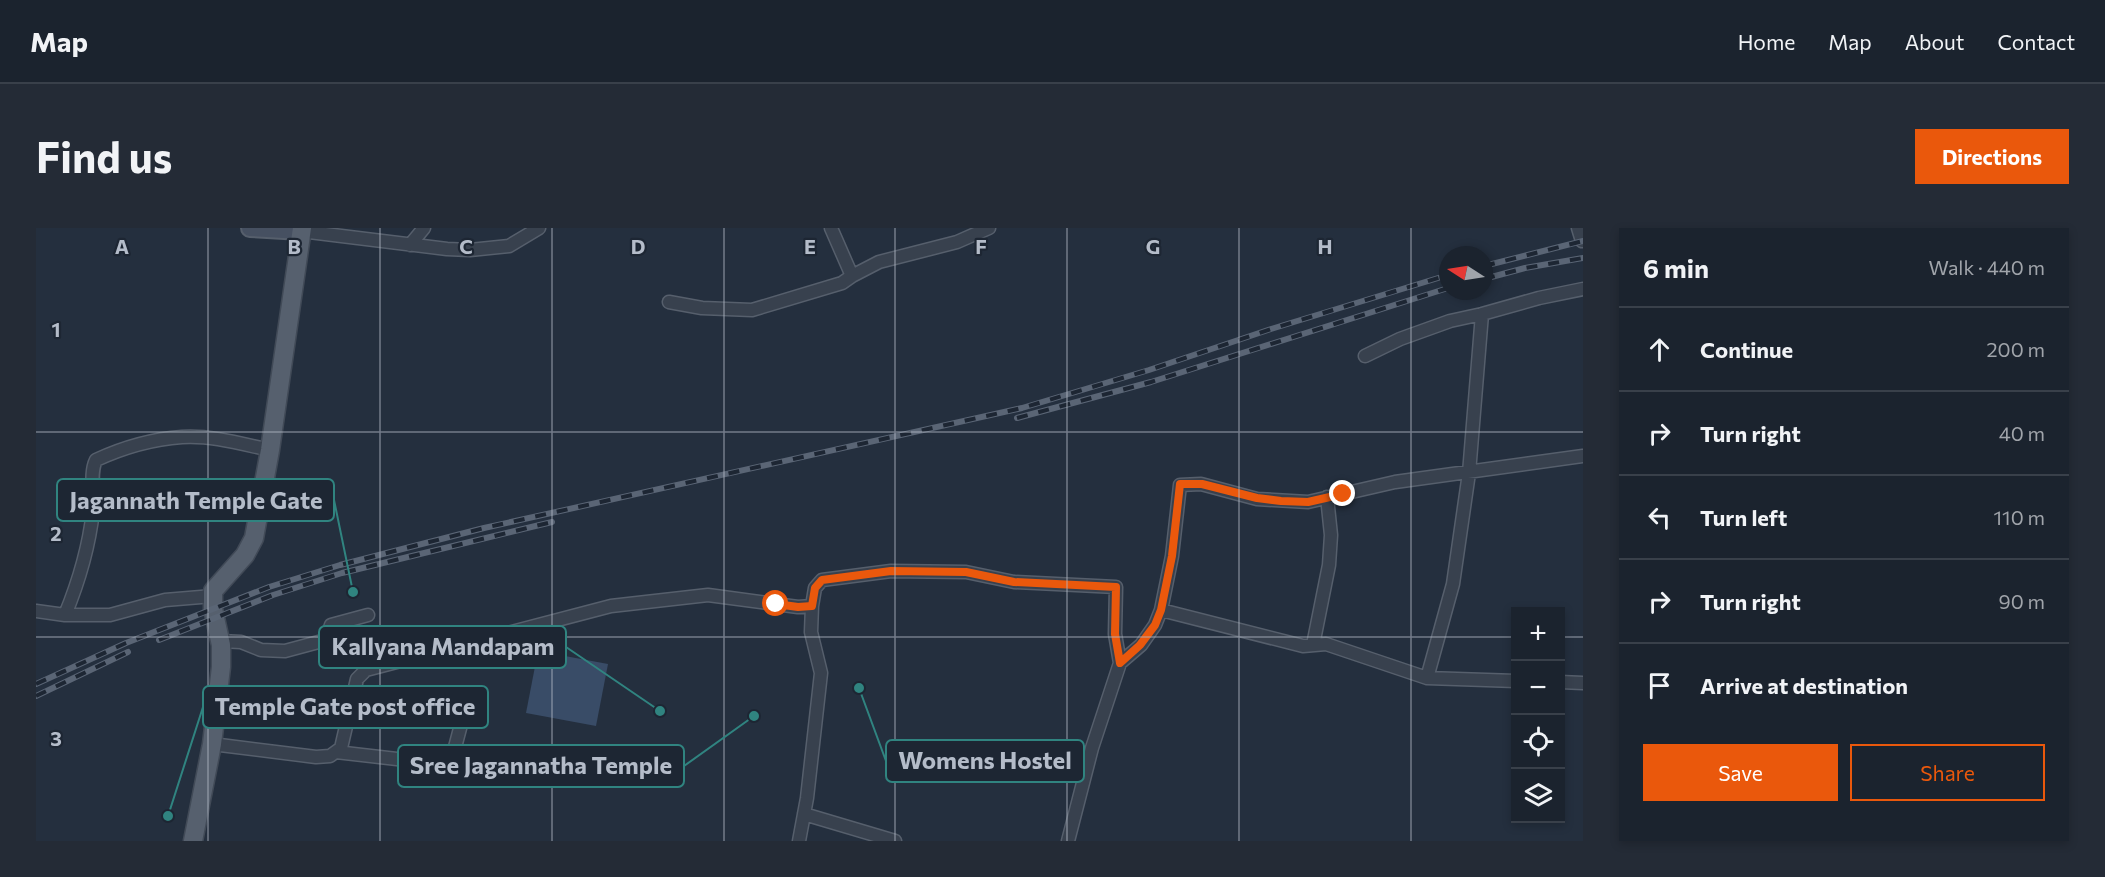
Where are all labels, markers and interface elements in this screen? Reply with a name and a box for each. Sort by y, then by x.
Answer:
text: Map [30,24,88,58]
text: Home [1738,29,1795,54]
text: Map [1828,29,1872,54]
text: About [1905,29,1964,54]
text: Contact [1997,29,2075,54]
button: Directions [1915,129,2069,184]
text: Find us [36,130,172,182]
text: A [115,234,129,258]
text: B [287,234,301,258]
text: C [459,234,473,258]
text: D [631,234,645,258]
text: E [804,234,816,258]
text: F [975,234,987,258]
text: G [1146,234,1160,258]
text: H [1318,234,1333,258]
north arrow [1439,246,1493,300]
text: 6 min [1643,252,1709,283]
text: Walk · 440 m [1929,255,2045,279]
text: 1 [51,317,61,341]
icon: ahead [1643,333,1676,366]
text: Continue [1700,336,1793,363]
text: 200 m [1987,337,2045,361]
icon: right [1643,417,1676,450]
text: Turn right [1700,420,1801,447]
text: 40 m [1999,421,2045,445]
callout: Jagannath Temple Gate [57,479,334,521]
route end [1329,480,1355,506]
text: Jagannath Temple Gate [69,485,323,514]
icon: left [1643,501,1676,534]
text: Turn left [1700,504,1787,531]
text: 110 m [1994,505,2045,529]
text: 2 [50,521,62,545]
icon: right [1643,585,1676,618]
text: Turn right [1700,588,1801,615]
text: 90 m [1999,589,2045,613]
route start [762,590,788,616]
map controls [1511,607,1565,823]
button: + [1511,607,1565,661]
callout: Kallyana Mandapam [319,626,566,668]
text: Kallyana Mandapam [331,631,555,660]
button: − [1511,661,1565,715]
icon: arrive [1643,669,1676,702]
text: Arrive at destination [1700,672,1908,699]
callout: Temple Gate post office [203,686,488,728]
text: Temple Gate post office [215,691,475,720]
button: locate [1511,715,1565,769]
text: 3 [50,726,62,750]
callout: Womens Hostel [886,740,1084,782]
button: Save [1643,744,1838,801]
button: Share [1850,744,2045,801]
callout: Sree Jagannatha Temple [398,745,684,787]
text: Womens Hostel [898,745,1072,774]
text: Sree Jagannatha Temple [410,750,672,779]
button: layers [1511,769,1565,823]

